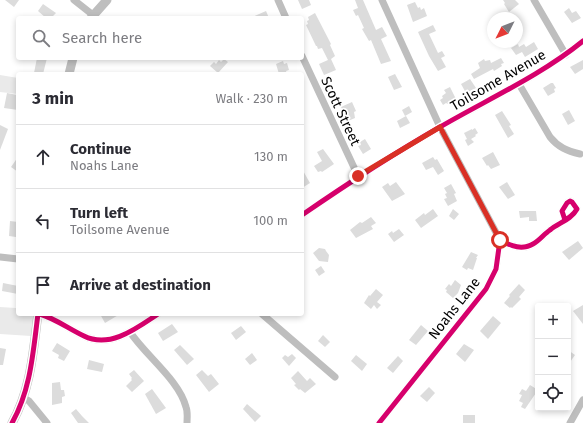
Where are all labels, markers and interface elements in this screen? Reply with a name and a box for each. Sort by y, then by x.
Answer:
north arrow [487,12,523,48]
search box [16,16,304,60]
icon: search [30,27,52,49]
text: Search here [62,29,142,47]
street label: Toilsome Avenue [448,46,549,115]
street label: Scott Street [317,74,364,149]
text: 3 min [32,88,74,109]
text: Walk · 230 m [216,91,288,106]
text: Continue [70,140,131,158]
icon: ahead [32,146,54,168]
text: 130 m [254,149,288,164]
text: Noahs Lane [70,158,139,173]
route end [349,167,367,185]
text: Turn left [70,204,128,222]
icon: left [32,210,54,232]
text: 100 m [253,213,288,228]
text: Toilsome Avenue [70,222,170,237]
route start [491,231,509,249]
icon: arrive [32,274,54,296]
street label: Noahs Lane [425,274,484,343]
text: Arrive at destination [70,276,211,294]
map controls [535,303,571,411]
button: + [535,303,571,339]
button: − [535,339,571,375]
button: locate [535,375,571,411]

